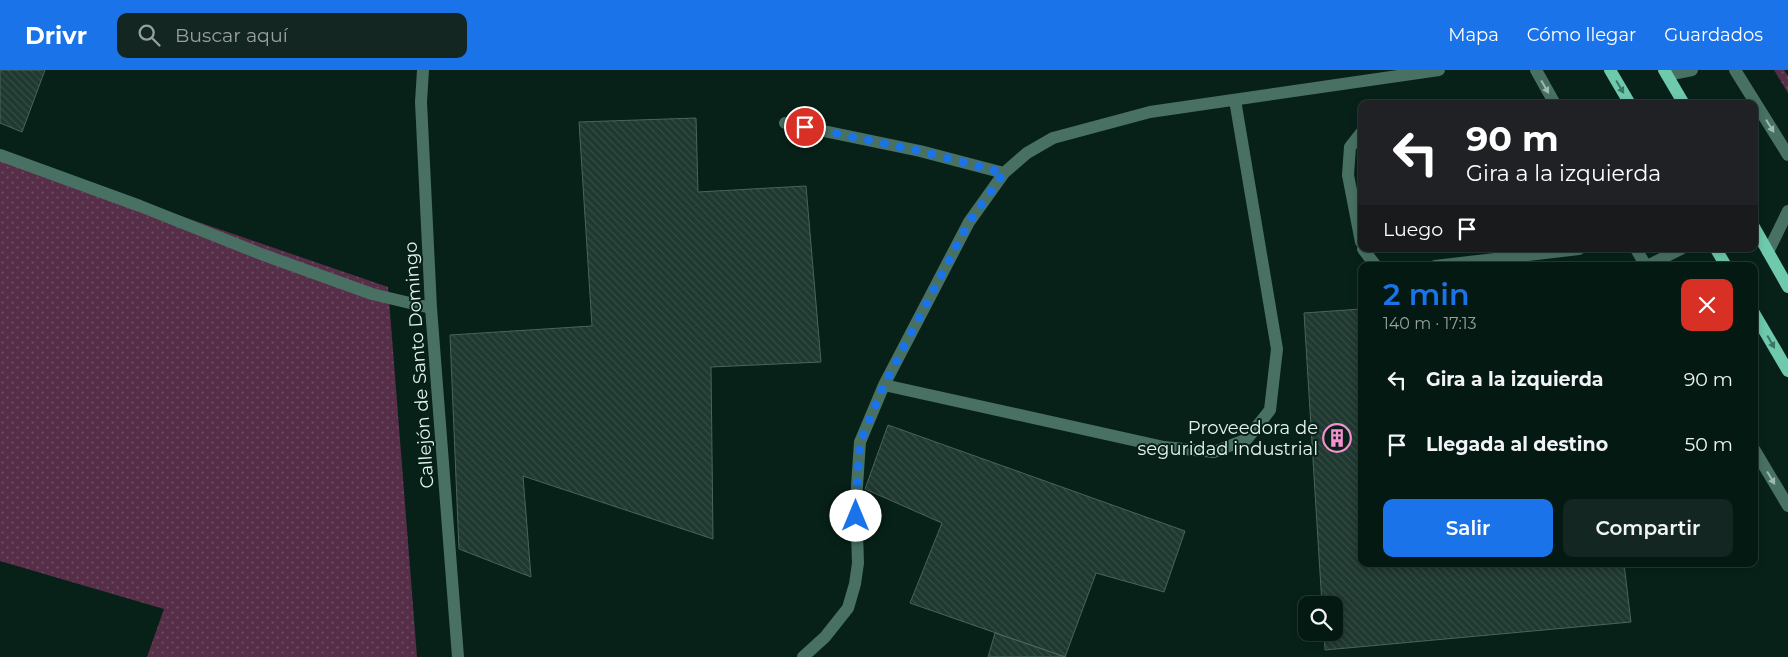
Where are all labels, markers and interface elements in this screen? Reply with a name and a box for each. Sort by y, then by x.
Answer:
search box [117,13,467,58]
text: Drivr [25,21,87,50]
icon: search [135,21,163,49]
text: Buscar aquí [175,24,288,47]
text: Mapa [1448,24,1499,46]
text: Cómo llegar [1527,24,1636,46]
text: Guardados [1664,24,1763,46]
one-way arrow [1541,80,1550,93]
one-way arrow [1616,80,1625,93]
pin [784,106,826,148]
icon: arrive [791,113,819,141]
text: 90 m [1466,117,1559,160]
icon: left [1383,120,1448,185]
one-way arrow [1766,120,1775,133]
text: Gira a la izquierda [1466,160,1661,187]
icon: arrive [1453,215,1481,243]
text: Luego [1383,218,1443,241]
street label: Callejón de Santo Domingo [399,241,439,489]
text: 2 min [1383,276,1470,313]
button: close [1681,279,1733,331]
text: 140 m · 17:13 [1383,314,1477,333]
one-way arrow [1766,335,1775,349]
icon: left [1383,366,1411,394]
text: Gira a la izquierda [1426,368,1604,391]
text: 90 m [1684,368,1733,391]
place label: Proveedora de seguridad industrial [1137,417,1318,460]
building icon: Proveedora de seguridad industrial [1322,423,1352,453]
icon: arrive [1383,431,1411,459]
text: Llegada al destino [1426,433,1608,456]
text: 50 m [1685,433,1733,456]
one-way arrow [1766,471,1775,484]
position arrow [829,489,881,541]
button: Salir [1383,499,1553,557]
button: Compartir [1563,499,1733,557]
map controls [1298,596,1343,641]
button: search [1298,596,1343,641]

